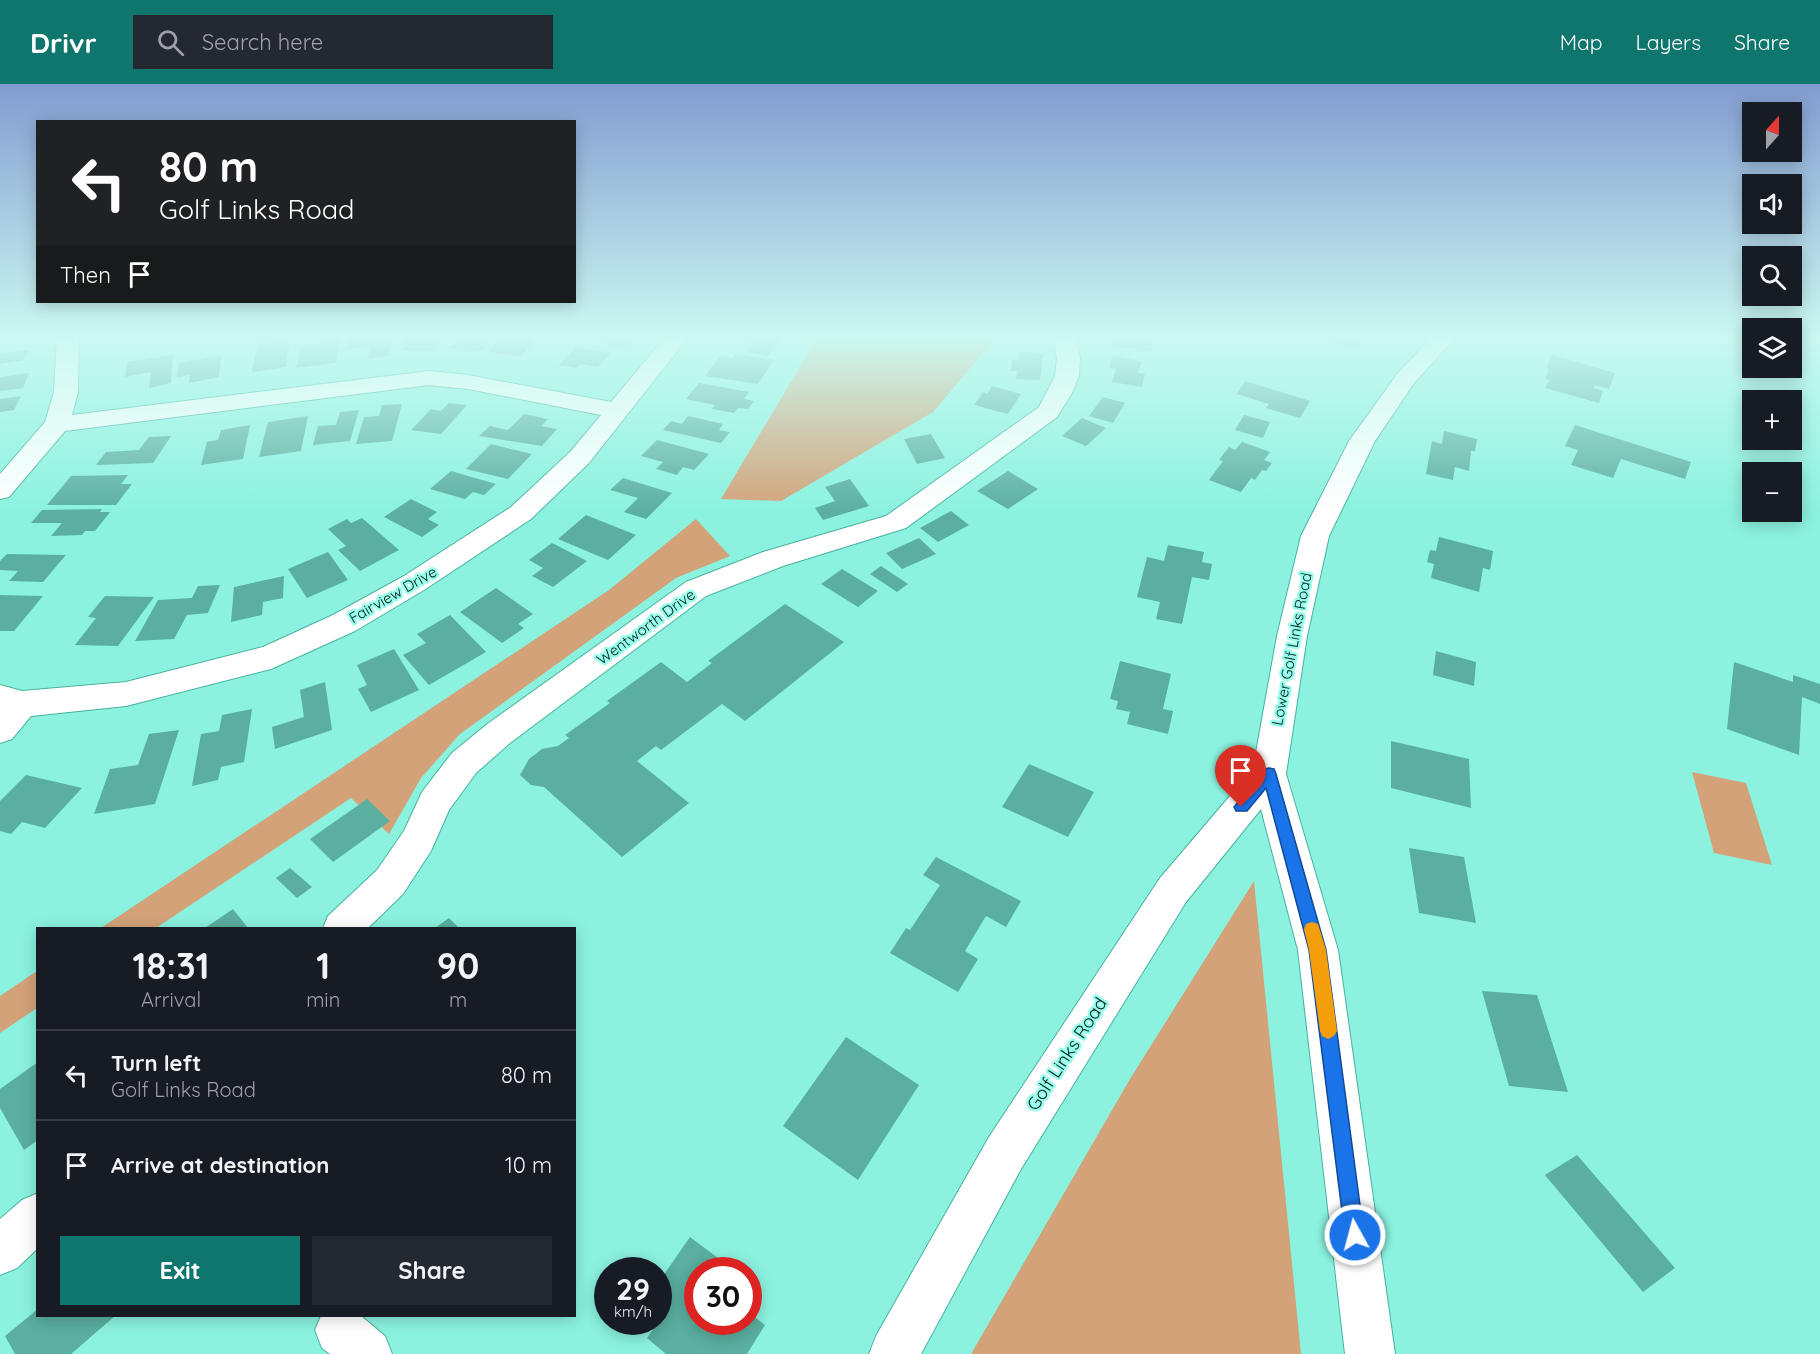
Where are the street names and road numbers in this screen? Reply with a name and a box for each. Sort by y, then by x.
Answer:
street label: Fairview Drive [346,562,440,627]
street label: Lower Golf Links Road [1267,571,1316,727]
street label: Wentworth Drive [593,585,699,669]
street label: Golf Links Road [1021,993,1112,1115]

